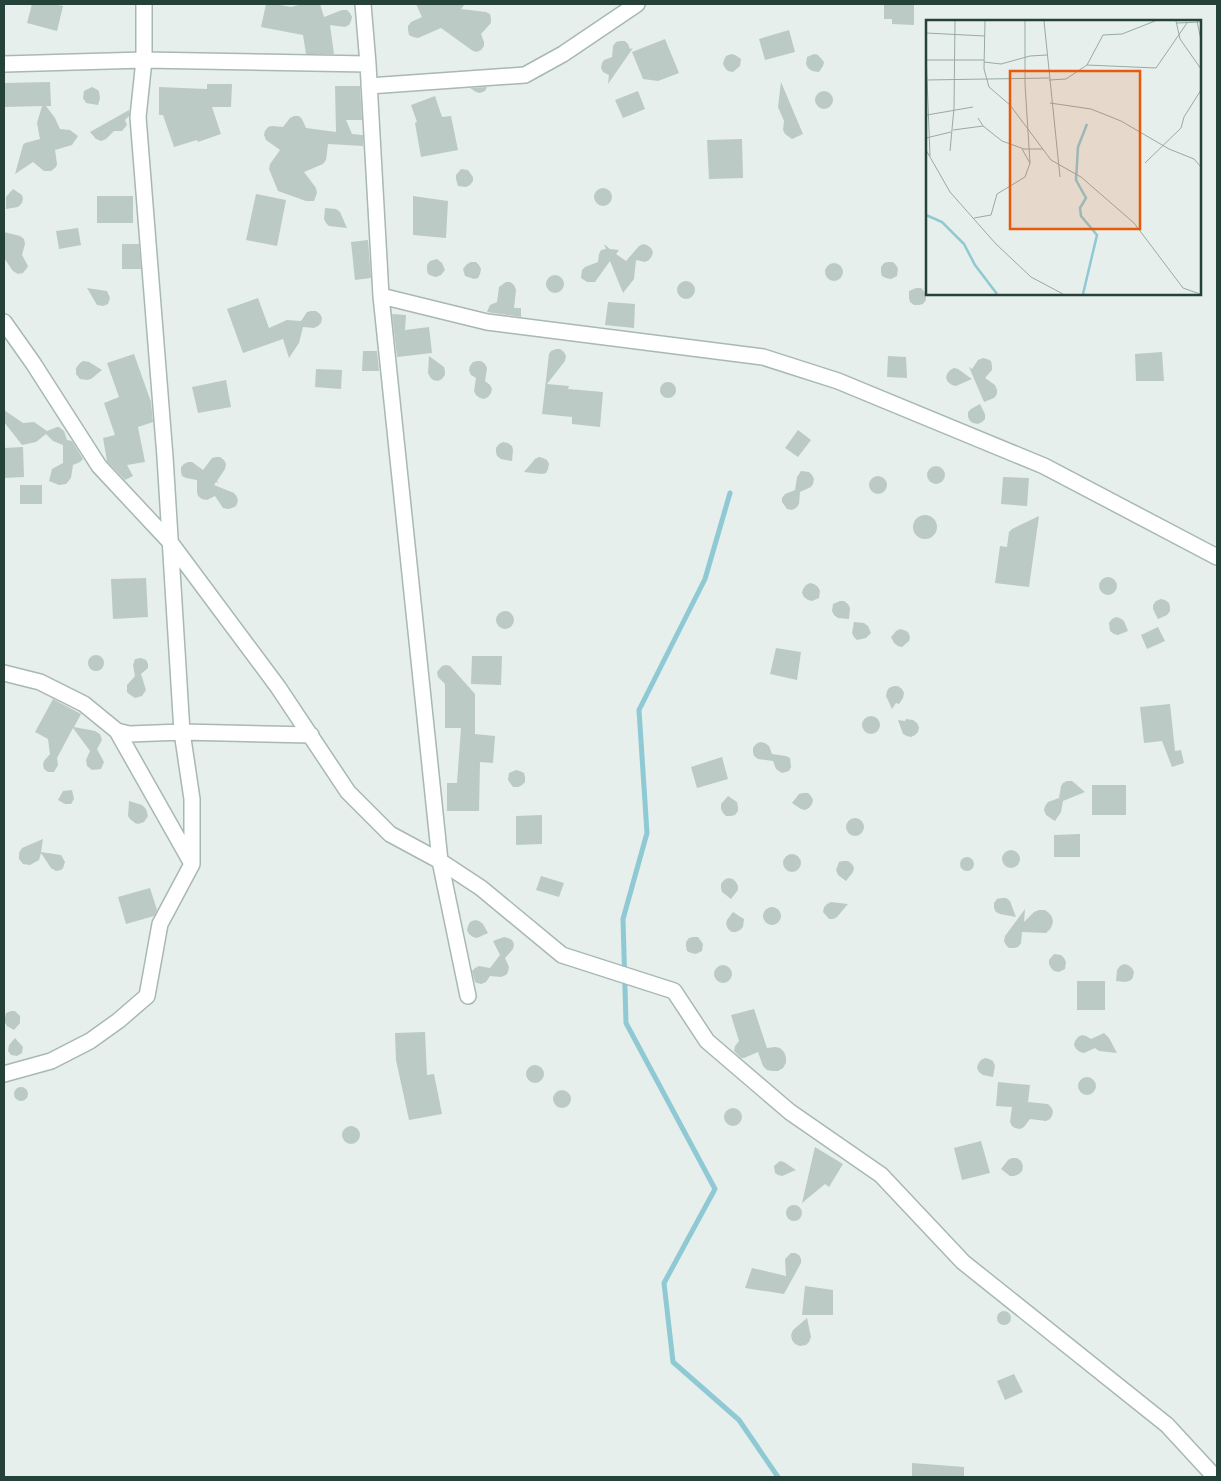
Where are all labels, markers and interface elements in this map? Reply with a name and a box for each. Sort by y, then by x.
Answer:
inset map [926,20,1201,295]

